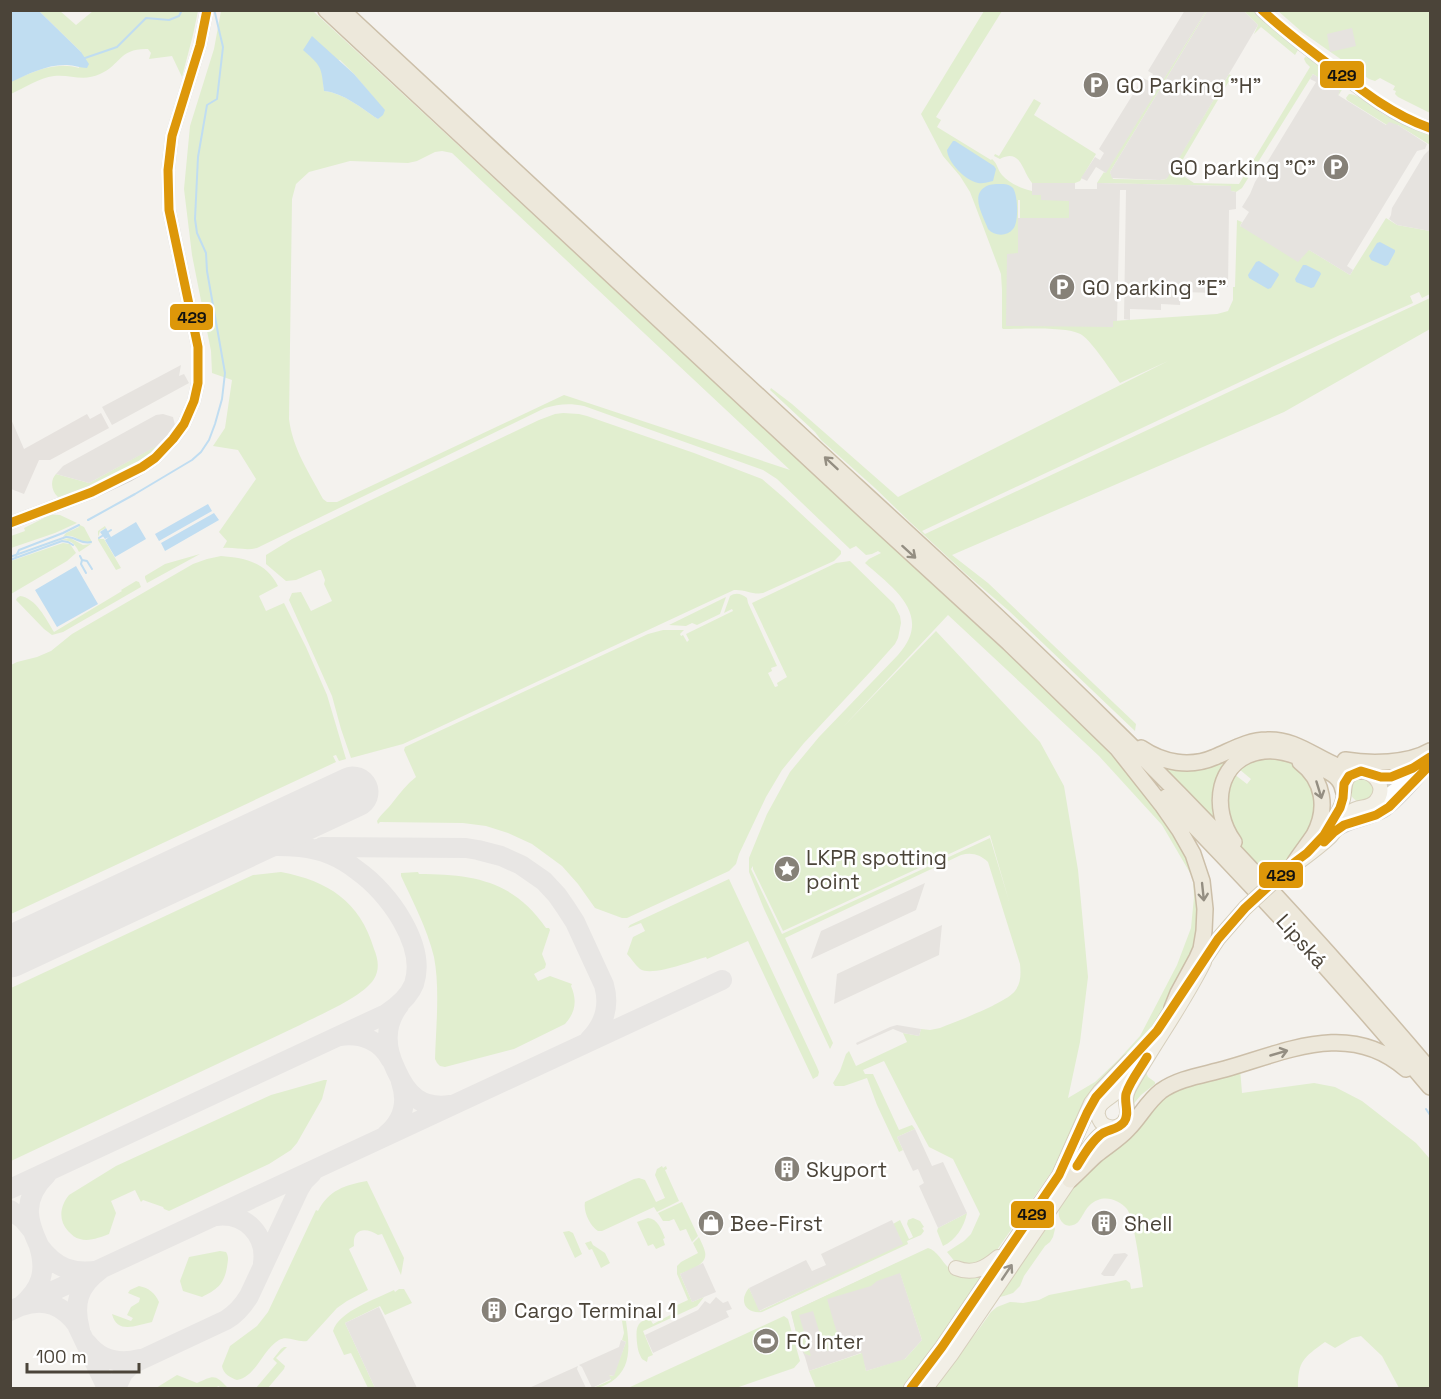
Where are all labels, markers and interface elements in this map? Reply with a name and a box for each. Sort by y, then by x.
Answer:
line badge: 429 [1319,60,1365,89]
text: 429 [1327,65,1357,86]
parking icon: GO Parking "H" [1081,70,1111,100]
place label: GO Parking "H" [1116,72,1262,99]
parking icon: GO parking "C" [1321,152,1351,182]
place label: GO parking "C" [1170,154,1316,181]
parking icon: GO parking "E" [1047,272,1077,302]
place label: GO parking "E" [1082,274,1227,301]
line badge: 429 [169,303,214,331]
text: 429 [177,307,207,328]
one-way arrow [824,456,839,470]
one-way arrow [901,545,916,559]
one-way arrow [1314,780,1325,799]
place label: LKPR spotting point [806,844,947,895]
place icon: LKPR spotting point [772,854,802,884]
line badge: 429 [1258,861,1304,889]
text: 429 [1266,865,1296,886]
one-way arrow [1198,881,1209,901]
street label: Lipská [1270,908,1334,974]
one-way arrow [1269,1047,1288,1058]
building icon: Skyport [772,1154,802,1184]
place label: Skyport [806,1156,887,1183]
line badge: 429 [1010,1200,1055,1229]
text: 429 [1017,1204,1047,1225]
shop icon: Bee-First [696,1208,726,1238]
building icon: Shell [1089,1208,1119,1238]
place label: Bee-First [730,1210,823,1237]
place label: Shell [1124,1210,1172,1237]
one-way arrow [1002,1264,1014,1281]
building icon: Cargo Terminal 1 [479,1295,509,1325]
place label: Cargo Terminal 1 [514,1297,676,1324]
sports icon: FC Inter [751,1326,781,1356]
place label: FC Inter [786,1328,863,1355]
scale bar [27,1336,140,1374]
text: 100 m [36,1345,87,1368]

